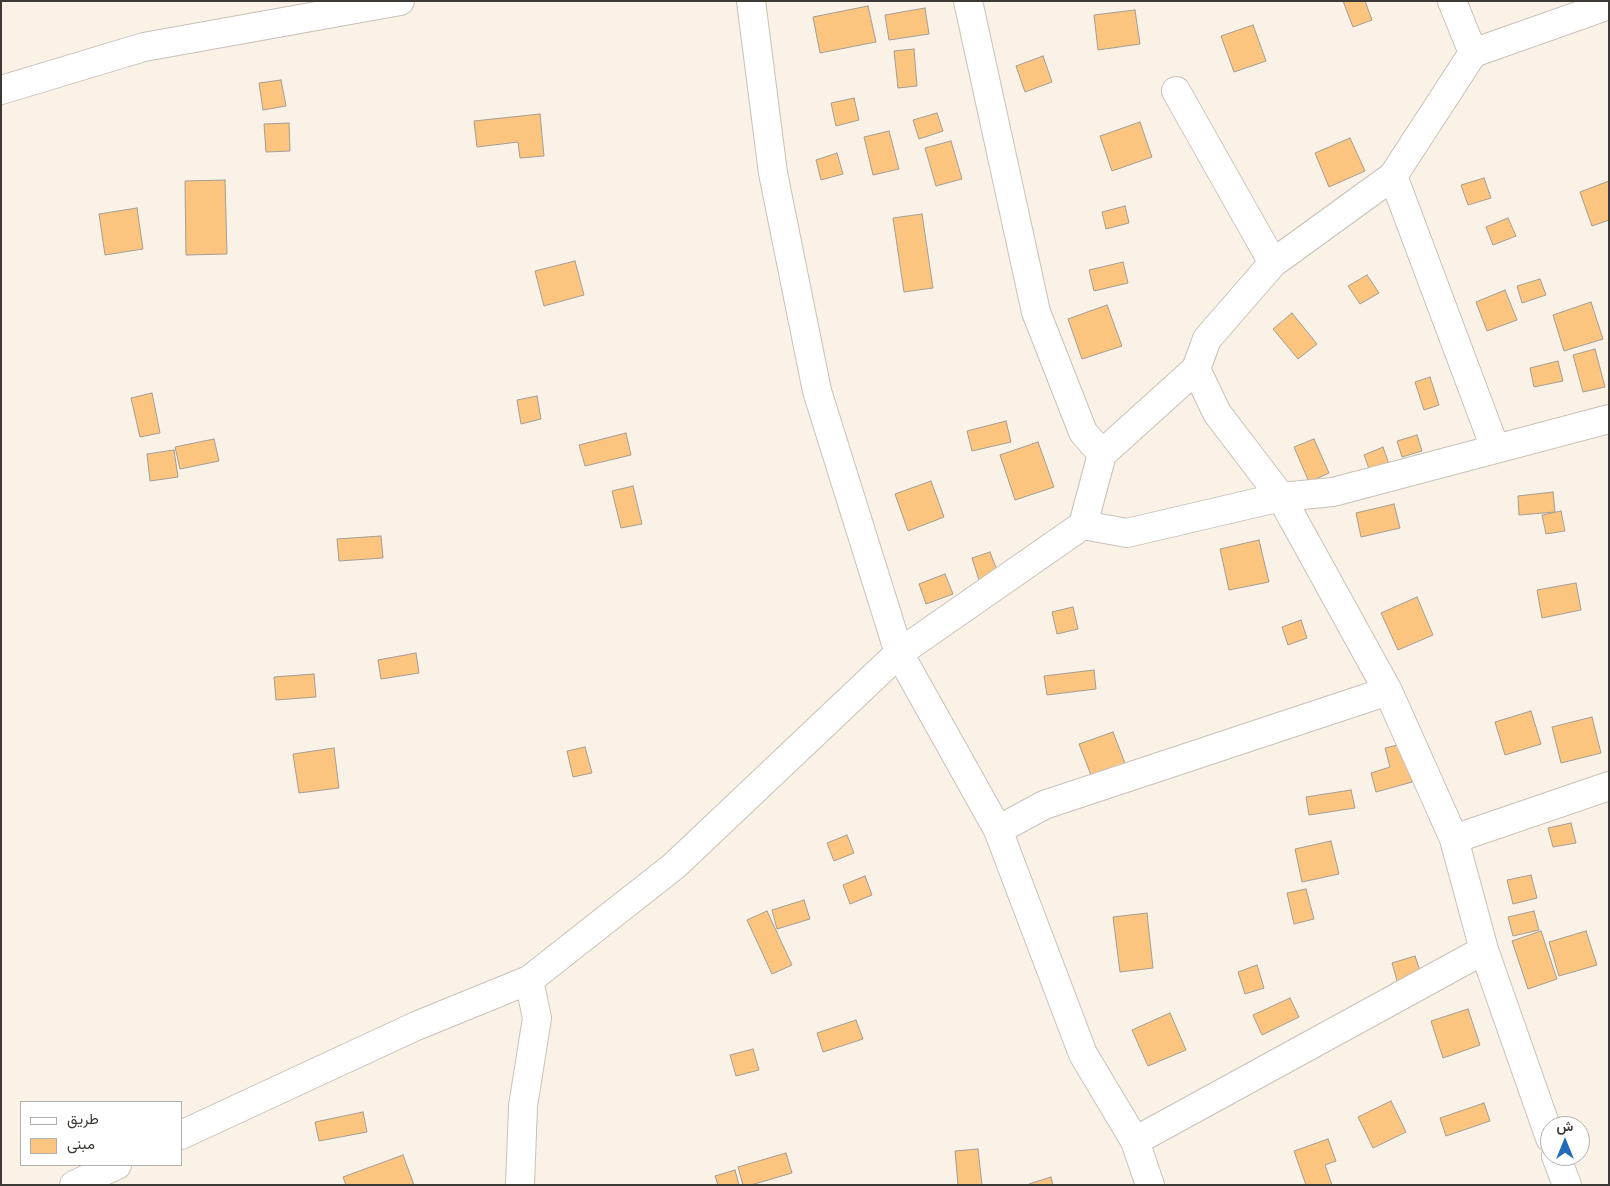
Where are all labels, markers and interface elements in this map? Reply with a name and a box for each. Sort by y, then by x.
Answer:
legend [20,1101,182,1166]
text: طريق [67,1110,99,1128]
north arrow [1540,1116,1590,1166]
text: ش [1557,1118,1573,1135]
text: مبنى [67,1135,95,1153]

